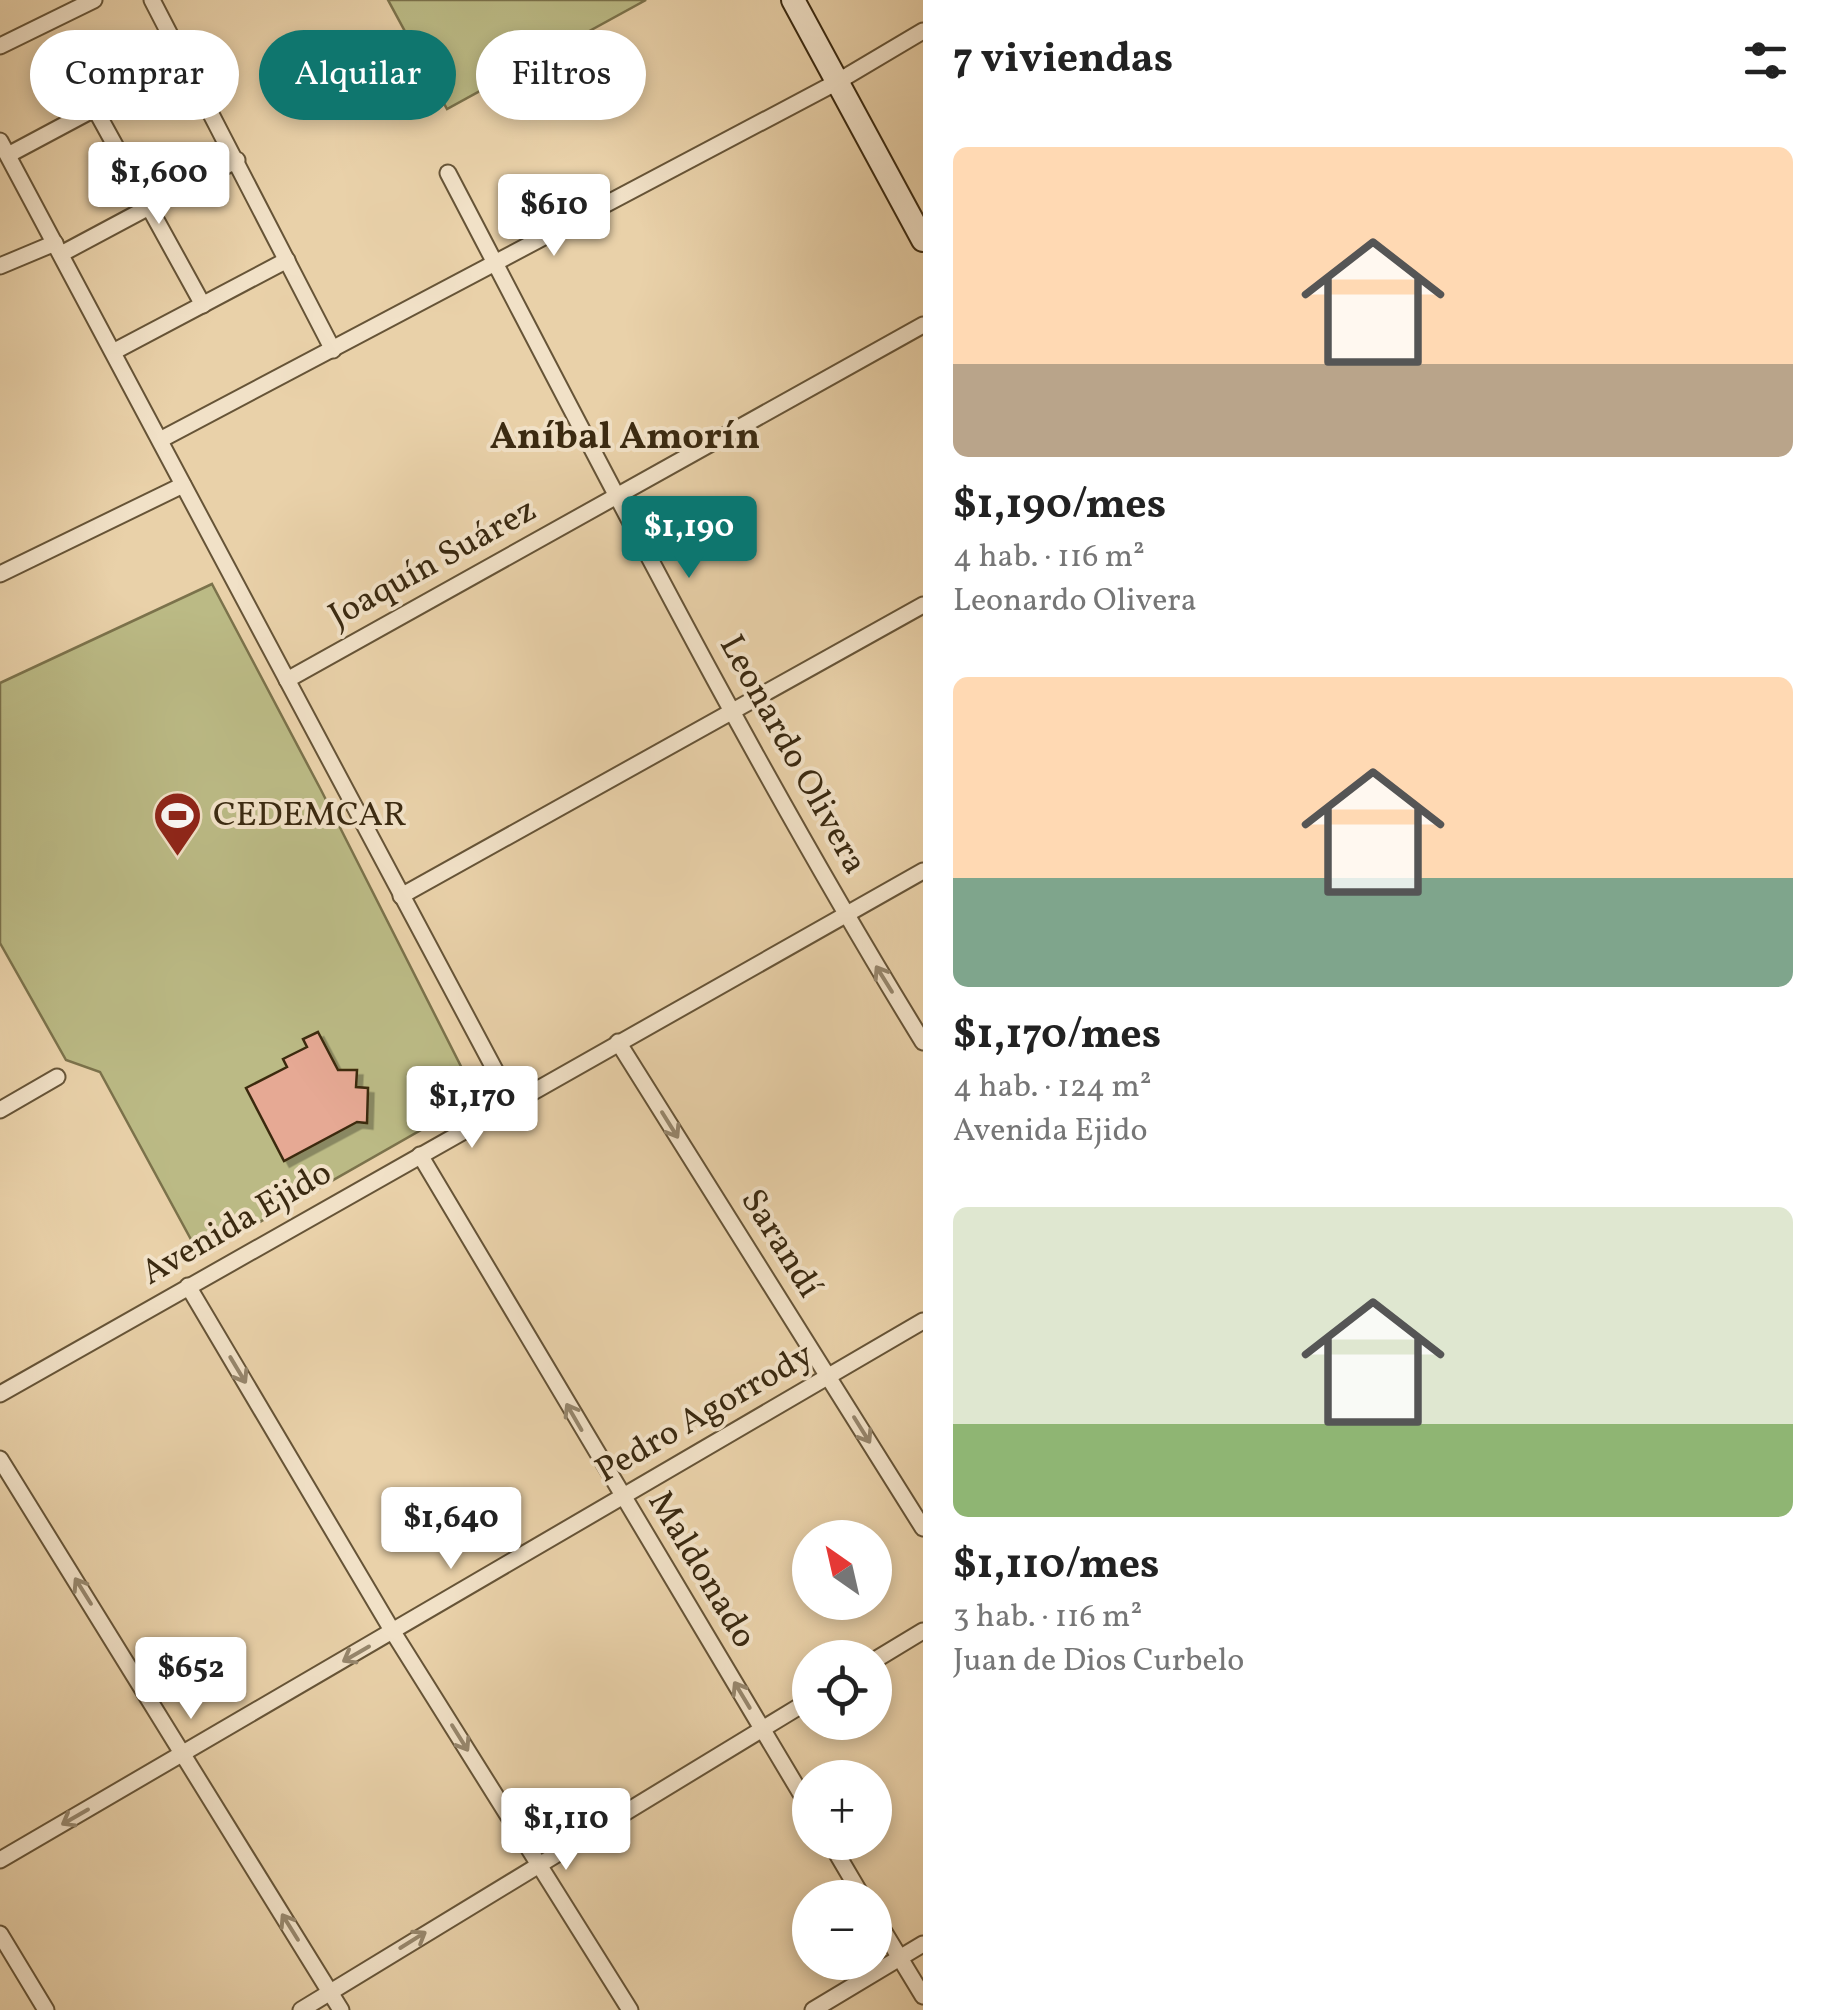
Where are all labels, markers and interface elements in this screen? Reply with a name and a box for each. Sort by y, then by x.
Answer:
chip: Comprar [30,30,239,120]
chip: Alquilar [259,30,456,120]
chip: Filtros [476,30,646,120]
text: 7 viviendas [953,31,1173,90]
icon: filters [1738,33,1793,88]
pin: $1,600 [78,142,240,227]
text: $1,600 [110,152,208,196]
pin: $610 [495,174,613,259]
text: $610 [520,184,588,228]
icon: home [1283,212,1463,392]
district label: Aníbal Amorín [490,412,760,465]
text: $1,190/mes [953,477,1166,536]
street label: Joaquín Suárez [321,487,545,641]
pin: $1,190 [608,496,770,581]
text: $1,190 [644,506,734,550]
text: 4 hab. · 116 m² [953,536,1145,580]
text: Leonardo Olivera [953,580,1197,624]
street label: Leonardo Olivera [706,627,878,883]
icon: home [1283,742,1463,922]
sports icon: CEDEMCAR [152,790,204,858]
place label: CEDEMCAR [213,792,407,840]
one-way arrow [874,965,894,993]
text: $1,170/mes [953,1007,1161,1066]
pin: $1,170 [391,1066,553,1151]
text: 4 hab. · 124 m² [953,1066,1152,1110]
text: $1,170 [429,1076,515,1120]
one-way arrow [660,1110,680,1139]
text: Avenida Ejido [953,1110,1147,1154]
street label: Avenida Ejido [133,1150,341,1298]
street label: Sarandí [728,1180,832,1308]
icon: home [1283,1272,1463,1452]
street label: Pedro Agorrody [587,1332,823,1496]
one-way arrow [228,1355,248,1384]
one-way arrow [564,1403,584,1432]
one-way arrow [851,1415,872,1444]
street label: Maldonado [635,1482,767,1658]
pin: $1,640 [370,1487,532,1572]
text: $1,640 [403,1497,499,1541]
north arrow [792,1520,892,1620]
map controls [792,1520,892,1980]
text: $1,110/mes [953,1537,1160,1596]
one-way arrow [72,1577,93,1606]
text: 3 hab. · 116 m² [953,1596,1142,1640]
pin: $652 [132,1637,250,1722]
button: locate [792,1640,892,1740]
text: Juan de Dios Curbelo [953,1640,1244,1684]
one-way arrow [342,1644,371,1664]
text: $652 [157,1647,225,1691]
one-way arrow [732,1681,752,1710]
one-way arrow [449,1723,470,1752]
button: + [792,1760,892,1860]
pin: $1,110 [485,1788,647,1873]
text: $1,110 [523,1798,609,1842]
one-way arrow [61,1807,90,1827]
button: − [792,1880,892,1980]
one-way arrow [280,1913,301,1942]
one-way arrow [399,1930,427,1951]

